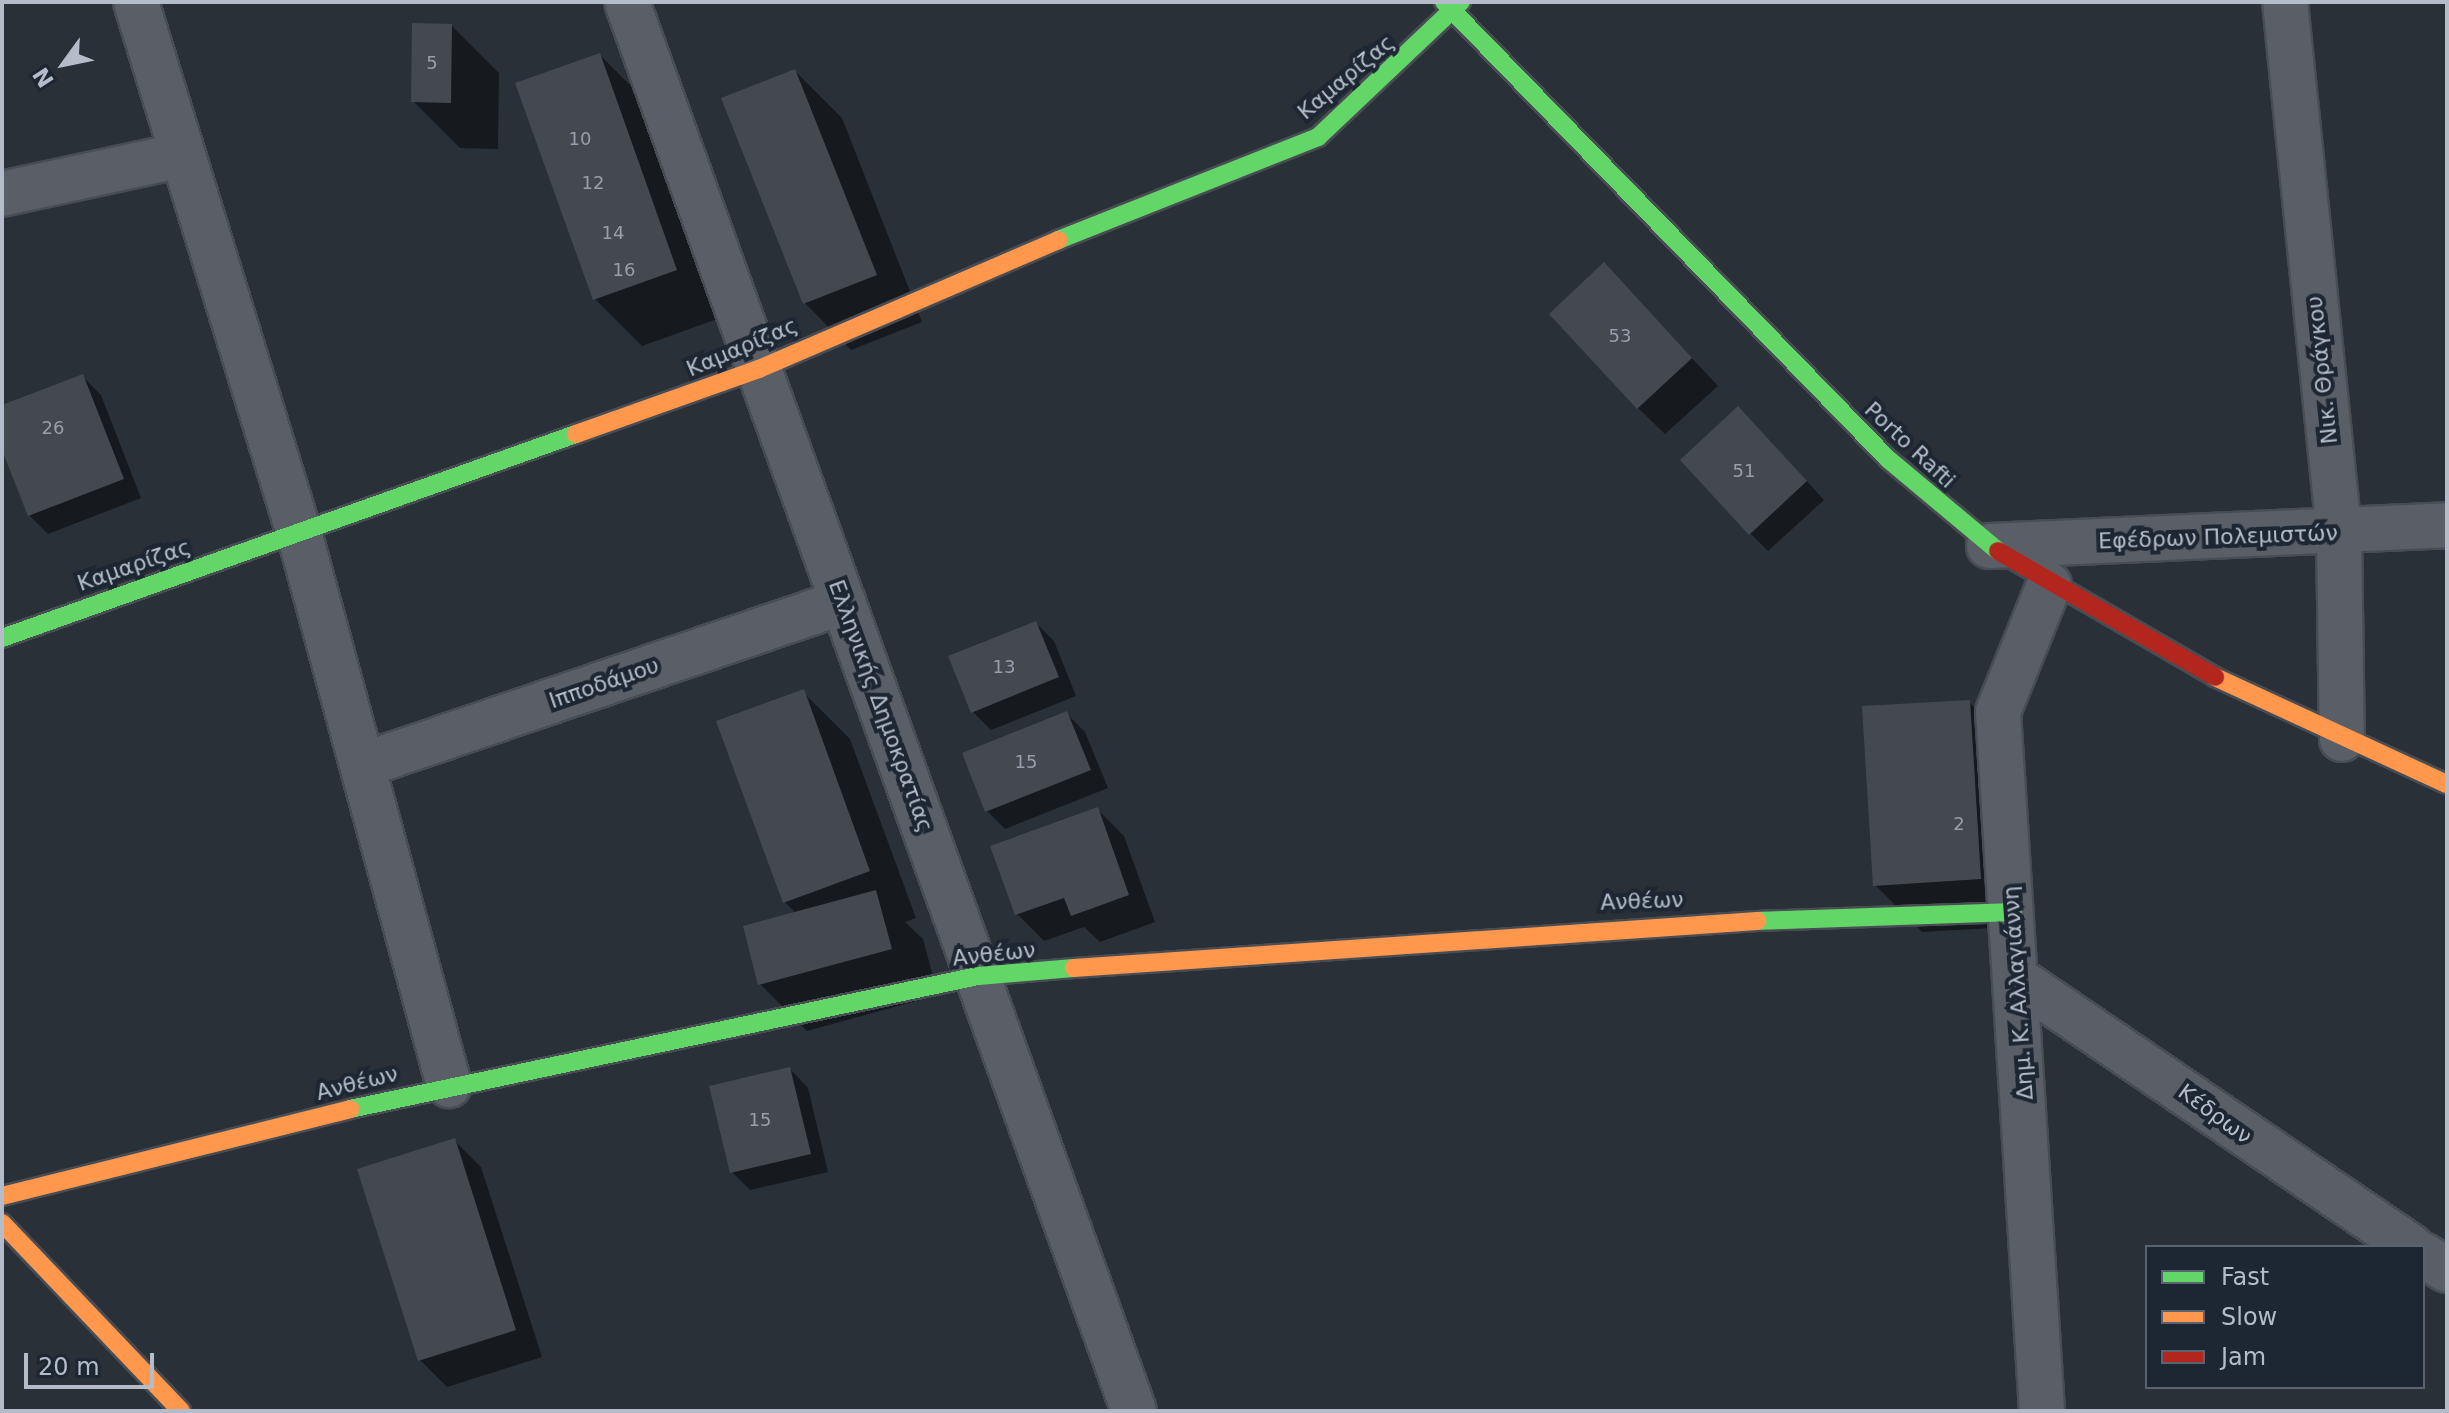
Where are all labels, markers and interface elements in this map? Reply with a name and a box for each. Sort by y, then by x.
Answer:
north arrow [24,24,104,104]
street label: Καμαρίζας [1292,29,1400,125]
house number: 5 [426,52,438,74]
text: N [28,63,59,92]
house number: 10 [569,128,591,150]
house number: 12 [582,172,604,194]
house number: 14 [602,222,624,244]
house number: 16 [613,259,635,281]
street label: Νικ. Θράγκου [2301,295,2343,445]
street label: Καμαρίζας [682,312,802,382]
house number: 53 [1609,325,1631,347]
street label: Porto Rafti [1859,396,1961,494]
house number: 26 [42,417,64,439]
house number: 51 [1733,460,1755,482]
street label: Εφέδρων Πολεμιστών [2098,520,2338,554]
street label: Καμαρίζας [74,533,194,597]
street label: Ελληνικής Δημοκρατίας [823,576,939,836]
street label: Ιπποδάμου [546,652,662,714]
house number: 13 [993,656,1015,678]
house number: 15 [1015,751,1037,773]
house number: 2 [1953,813,1965,835]
street label: Δημ. Κ. Αλλαγιάννη [1997,885,2039,1101]
street label: Ανθέων [1600,886,1684,916]
street label: Ανθέων [951,937,1037,971]
street label: Ανθέων [313,1060,401,1106]
street label: Κέδρων [2173,1079,2257,1149]
house number: 15 [749,1109,771,1131]
legend [2145,1245,2425,1389]
text: Fast [2221,1263,2269,1291]
text: Slow [2221,1303,2277,1331]
scale bar [28,1337,158,1387]
text: Jam [2221,1343,2266,1371]
text: 20 m [38,1353,100,1381]

